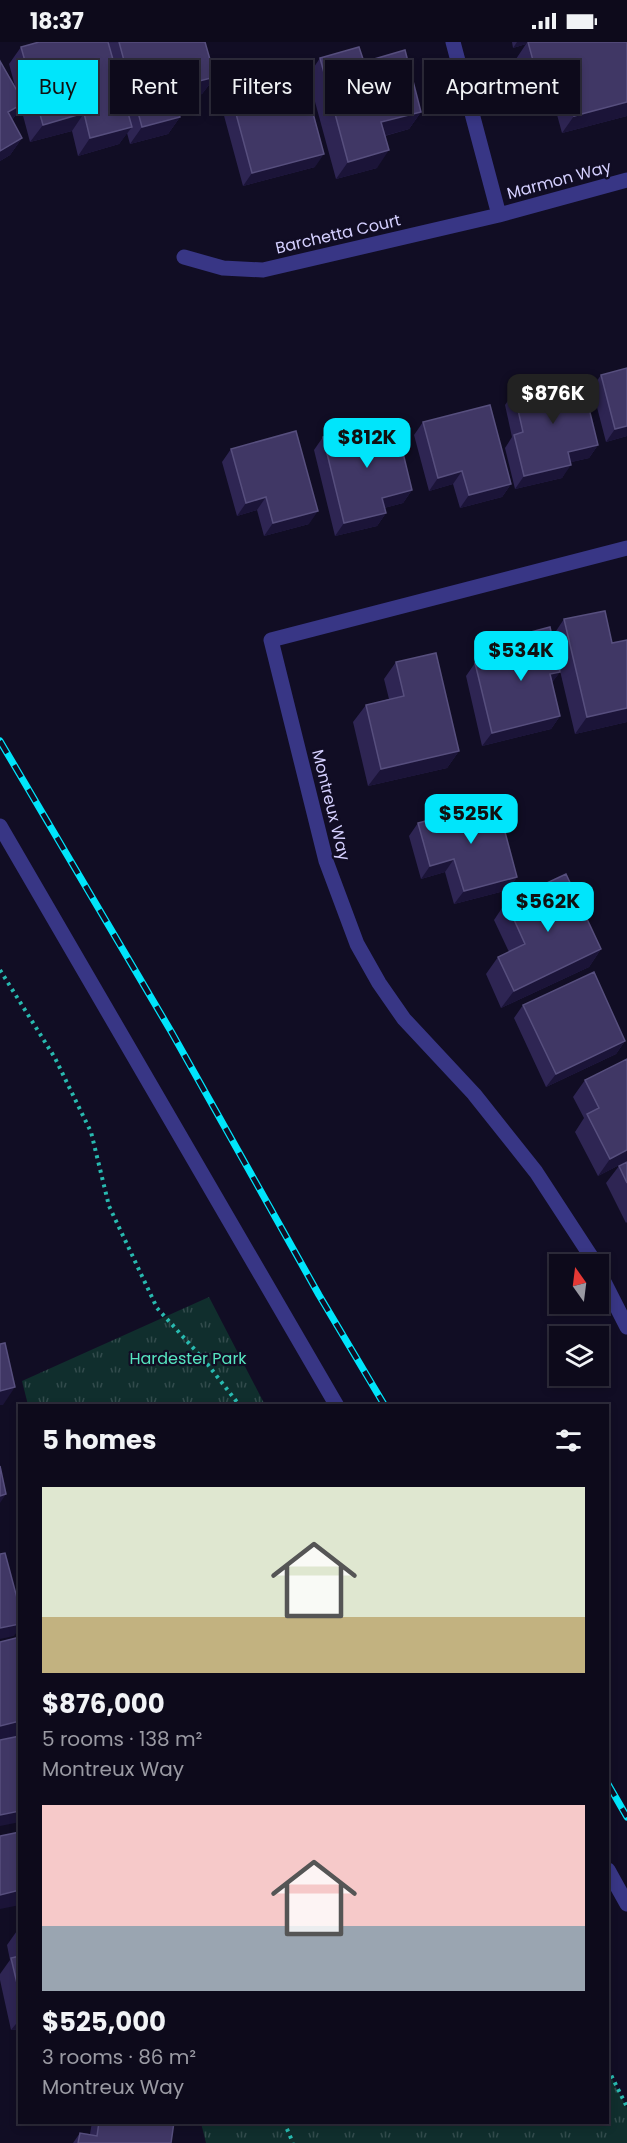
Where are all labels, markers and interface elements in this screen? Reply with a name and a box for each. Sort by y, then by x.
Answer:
text: 18:37 [30,6,84,37]
chip: Buy [18,60,98,114]
chip: Rent [110,60,199,114]
chip: Filters [211,60,313,114]
chip: New [325,60,412,114]
chip: Apartment [424,60,580,114]
street label: Marmon Way [504,155,614,205]
street label: Barchetta Court [273,208,403,260]
pin: $876K [511,374,595,425]
text: $876K [521,379,585,407]
pin: $812K [325,418,409,469]
text: $812K [338,423,397,451]
pin: $534K [479,631,563,682]
text: $534K [488,636,554,664]
street label: Montreux Way [306,747,356,863]
pin: $525K [429,794,513,845]
text: $525K [439,799,503,827]
pin: $562K [506,882,590,933]
text: $562K [516,887,580,915]
north arrow [549,1254,609,1314]
map controls [549,1254,609,1386]
button: layers [549,1326,609,1386]
park label: Hardester Park [129,1347,247,1370]
text: 5 homes [42,1422,157,1458]
icon: filters [552,1424,585,1457]
icon: home [260,1526,368,1634]
text: $876,000 [42,1686,165,1722]
text: 5 rooms · 138 m² [42,1725,202,1753]
text: Montreux Way [42,1755,184,1783]
icon: home [260,1844,368,1952]
text: $525,000 [42,2004,166,2040]
text: 3 rooms · 86 m² [42,2043,196,2071]
text: Montreux Way [42,2073,184,2101]

